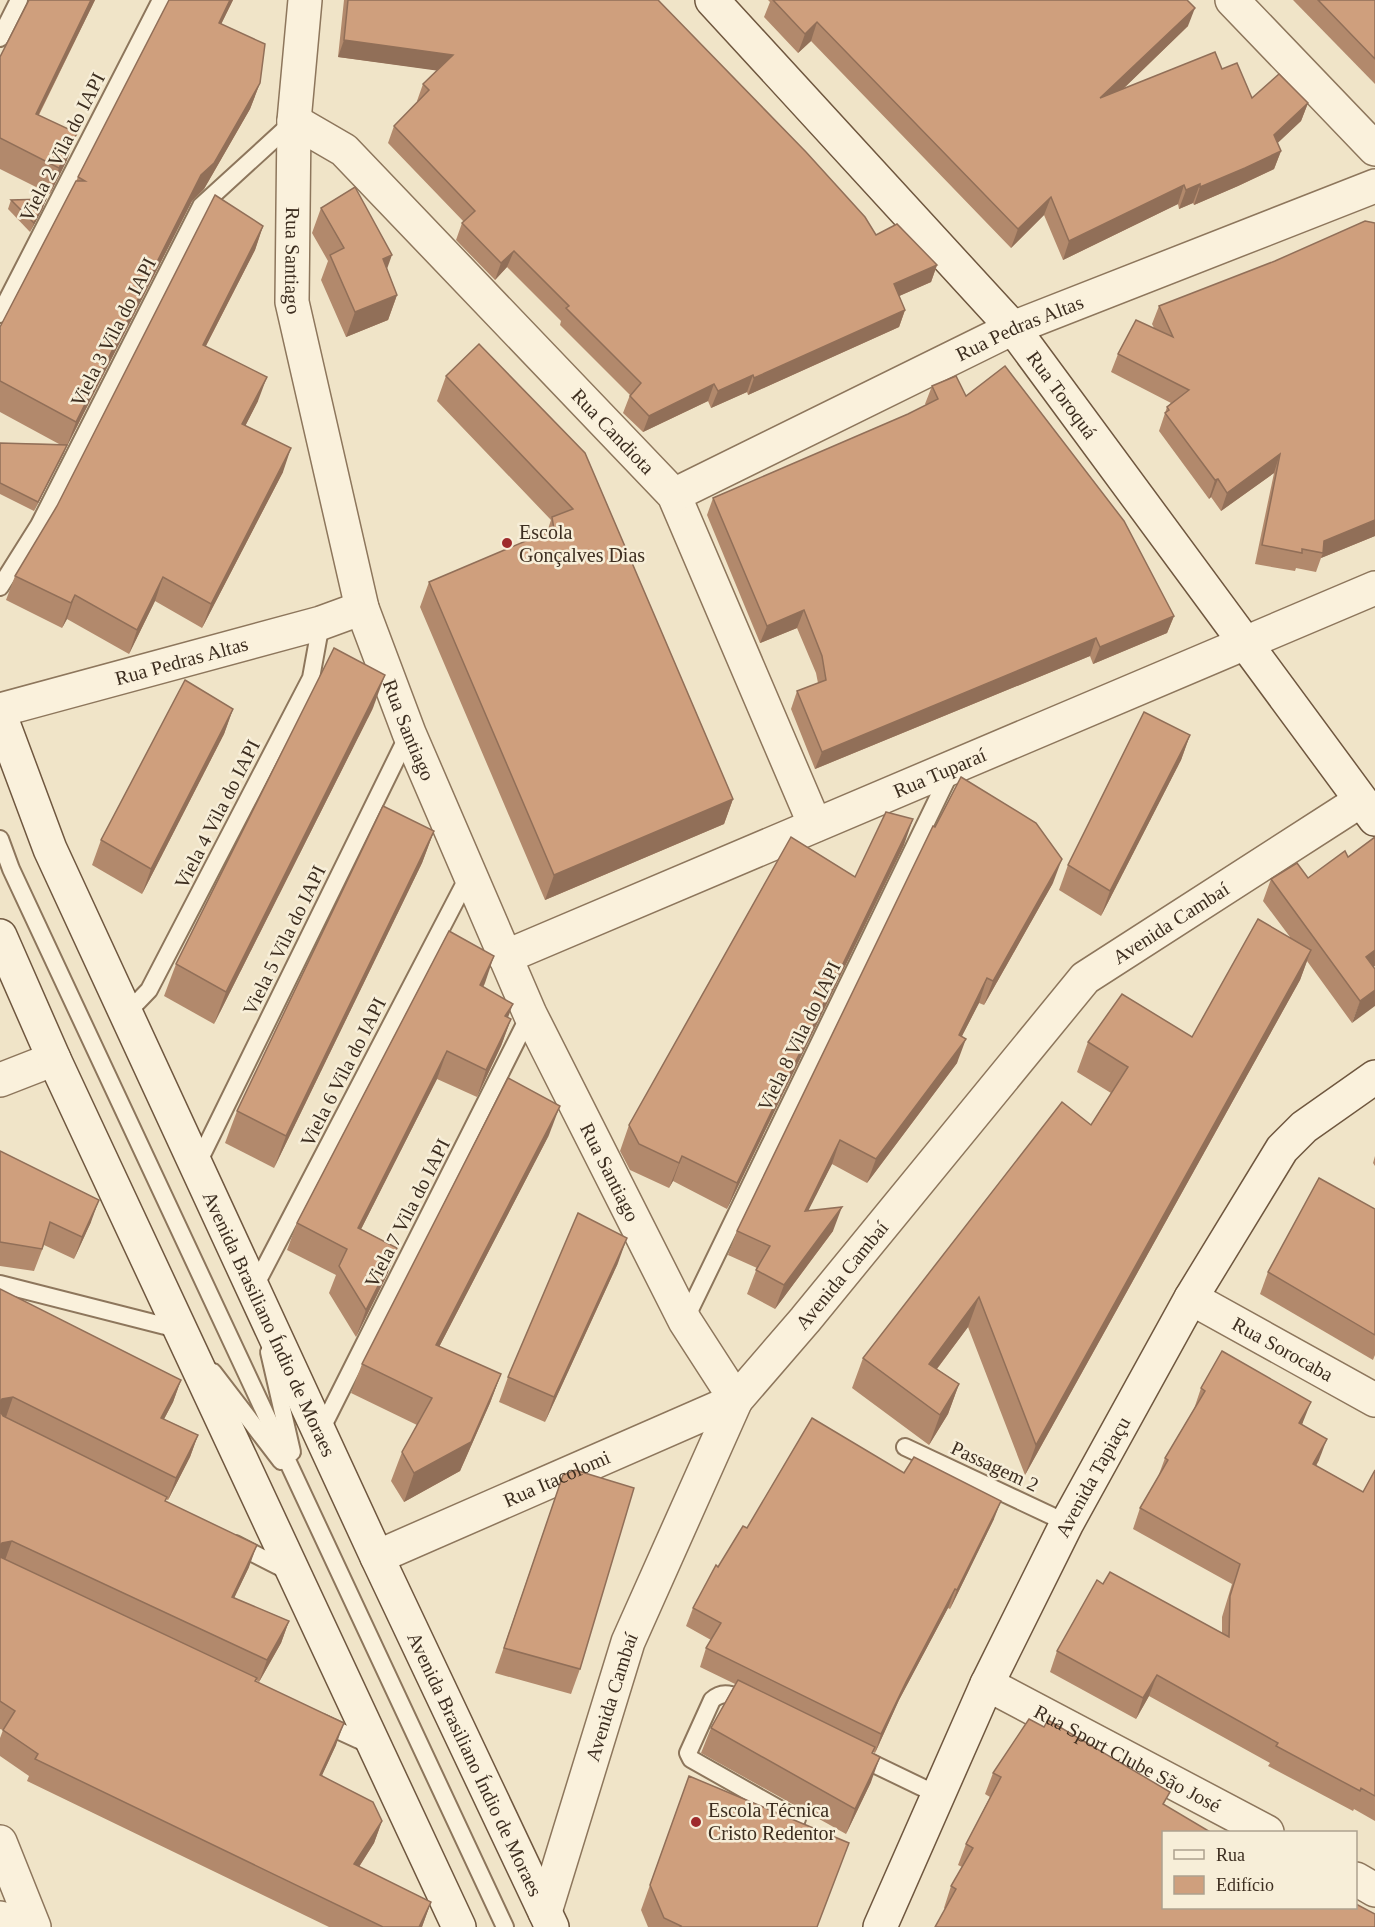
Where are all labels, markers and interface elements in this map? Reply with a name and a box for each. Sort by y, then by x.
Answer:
street label: Viela 2 Vila do IAPI [15,69,109,225]
street label: Rua Santiago [280,207,305,316]
street label: Viela 3 Vila do IAPI [66,254,160,410]
street label: Rua Pedras Altas [952,290,1087,365]
street label: Rua Toroquá [1023,347,1102,443]
street label: Rua Candiota [567,384,659,478]
place label: Escola Gonçalves Dias [519,521,645,567]
marker: Escola Gonçalves Dias [500,536,514,550]
street label: Rua Pedras Altas [113,632,251,689]
street label: Rua Santiago [379,676,439,784]
street label: Viela 4 Vila do IAPI [170,736,264,892]
street label: Rua Tuparaí [890,743,990,802]
street label: Viela 5 Vila do IAPI [238,862,330,1018]
street label: Avenida Cambaí [1109,877,1233,968]
street label: Viela 8 Vila do IAPI [753,958,845,1114]
street label: Viela 6 Vila do IAPI [296,994,390,1150]
street label: Rua Santiago [576,1119,644,1225]
street label: Viela 7 Vila do IAPI [360,1135,454,1291]
street label: Avenida Brasiliano Índio de Moraes [199,1188,340,1460]
street label: Avenida Cambaí [791,1216,893,1334]
street label: Rua Sorocaba [1229,1312,1337,1386]
street label: Avenida Tapiaçu [1051,1413,1134,1541]
street label: Passagem 2 [947,1436,1042,1497]
street label: Rua Itacolomi [500,1445,614,1511]
street label: Avenida Brasiliano Índio de Moraes [403,1628,547,1900]
street label: Avenida Cambaí [581,1629,642,1764]
street label: Rua Sport Clube São José [1031,1700,1225,1817]
place label: Escola Técnica Cristo Redentor [708,1799,836,1844]
marker: Escola Técnica Cristo Redentor [689,1815,703,1829]
legend [1162,1831,1357,1909]
text: Rua [1216,1845,1245,1865]
text: Edifício [1216,1875,1274,1895]

